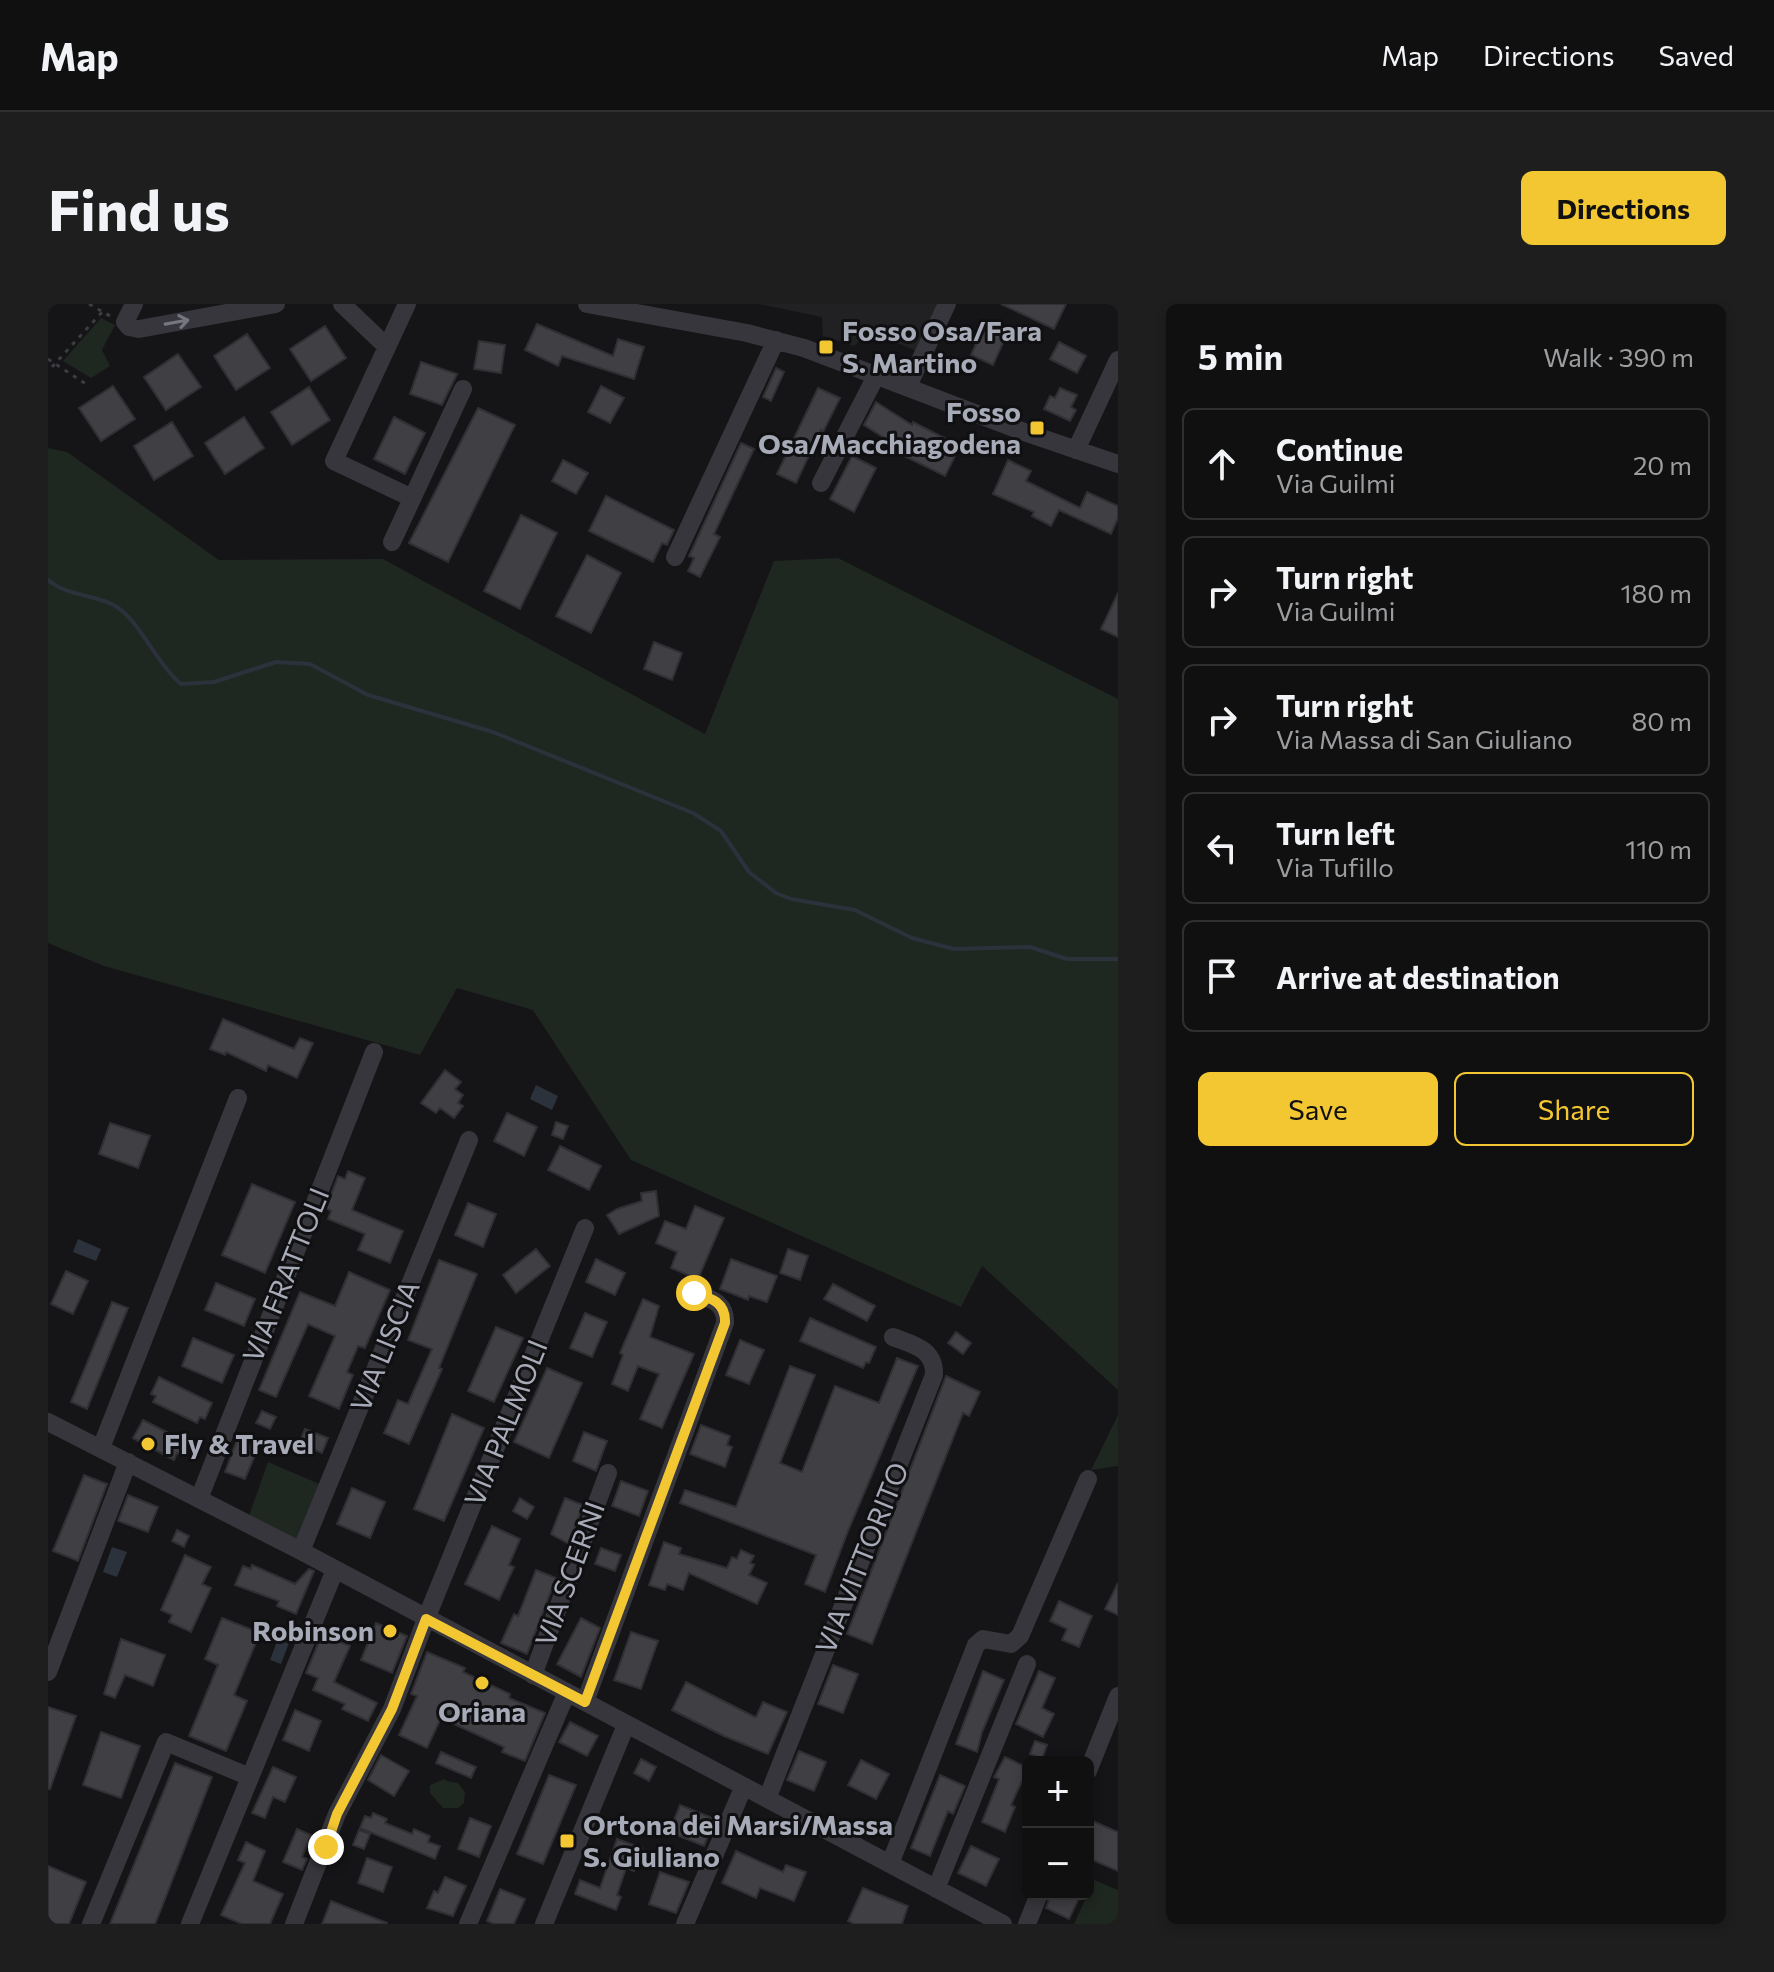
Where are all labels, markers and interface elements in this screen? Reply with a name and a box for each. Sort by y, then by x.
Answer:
text: Map [40,32,119,79]
text: Map [1381,38,1439,72]
text: Directions [1483,38,1614,72]
text: Saved [1658,38,1734,72]
button: Directions [1521,171,1726,245]
text: Find us [48,174,230,243]
place label: Fosso Osa/Fara S. Martino [842,313,1042,379]
one-way arrow [164,314,190,329]
text: 5 min [1198,335,1283,377]
marker: Fosso Osa/Fara S. Martino [817,338,835,356]
text: Walk · 390 m [1543,341,1694,372]
place label: Fosso Osa/Macchiagodena [758,394,1021,460]
marker: Fosso Osa/Macchiagodena [1028,419,1046,437]
text: Continue [1276,430,1403,467]
icon: ahead [1200,442,1244,486]
text: 20 m [1633,449,1692,480]
text: Via Guilmi [1276,467,1395,498]
text: Turn right [1276,558,1413,595]
icon: right [1200,570,1244,614]
text: 180 m [1620,577,1692,608]
text: Via Guilmi [1276,595,1395,626]
text: Turn right [1276,686,1413,723]
icon: right [1200,698,1244,742]
text: 80 m [1632,705,1692,736]
text: Via Massa di San Giuliano [1276,723,1573,754]
text: Turn left [1276,814,1395,851]
icon: left [1200,826,1244,870]
text: 110 m [1625,833,1692,864]
text: Via Tufillo [1276,851,1394,882]
icon: arrive [1200,954,1244,998]
text: Arrive at destination [1276,958,1560,995]
button: Save [1198,1072,1438,1146]
button: Share [1454,1072,1694,1146]
street label: VIA FRATTOLI [235,1182,336,1367]
street label: VIA LISCIA [342,1275,426,1416]
route start [676,1275,712,1311]
street label: VIA PALMOLI [456,1335,554,1511]
place label: Fly & Travel [164,1426,314,1460]
marker: Fly & Travel [139,1435,157,1453]
street label: VIA VITTORITO [807,1457,915,1658]
street label: VIA SCERNI [527,1497,611,1651]
place label: Robinson [252,1613,374,1647]
marker: Robinson [381,1622,399,1640]
marker: Oriana [473,1674,491,1692]
place label: Oriana [438,1694,526,1728]
map controls [1022,1756,1094,1900]
button: + [1022,1756,1094,1828]
place label: Ortona dei Marsi/Massa S. Giuliano [583,1807,893,1873]
button: − [1022,1828,1094,1900]
route end [308,1829,344,1865]
marker: Ortona dei Marsi/Massa S. Giuliano [558,1832,576,1850]

